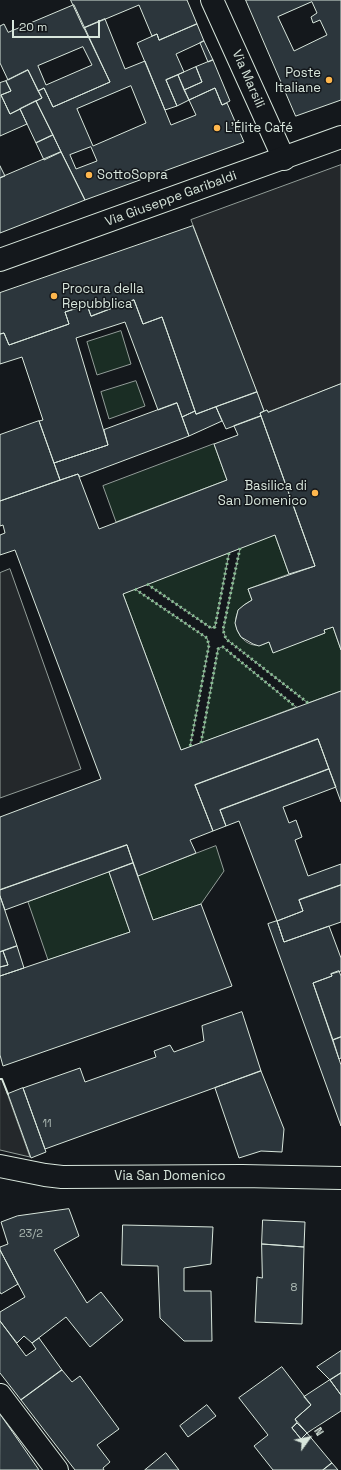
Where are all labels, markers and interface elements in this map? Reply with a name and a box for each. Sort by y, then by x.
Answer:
scale bar [14,12,102,38]
text: 20 m [19,19,47,35]
street label: Via Marsili [228,48,268,110]
place label: Poste Italiane [275,65,321,96]
marker: Poste Italiane [324,75,334,85]
place label: L'Élite Café [225,120,293,136]
marker: L'Élite Café [212,123,222,133]
place label: SottoSopra [97,167,168,183]
street label: Via Giuseppe Garibaldi [103,168,239,230]
marker: SottoSopra [84,170,94,180]
place label: Procura della Repubblica [62,281,144,312]
marker: Procura della Repubblica [49,291,59,301]
place label: Basilica di San Domenico [218,478,307,509]
marker: Basilica di San Domenico [310,488,320,498]
house number: 11 [42,1117,52,1131]
street label: Via San Domenico [114,1168,226,1184]
house number: 23/2 [19,1227,43,1241]
house number: 8 [291,1281,297,1295]
north arrow [289,1418,329,1458]
text: N [311,1425,327,1438]

